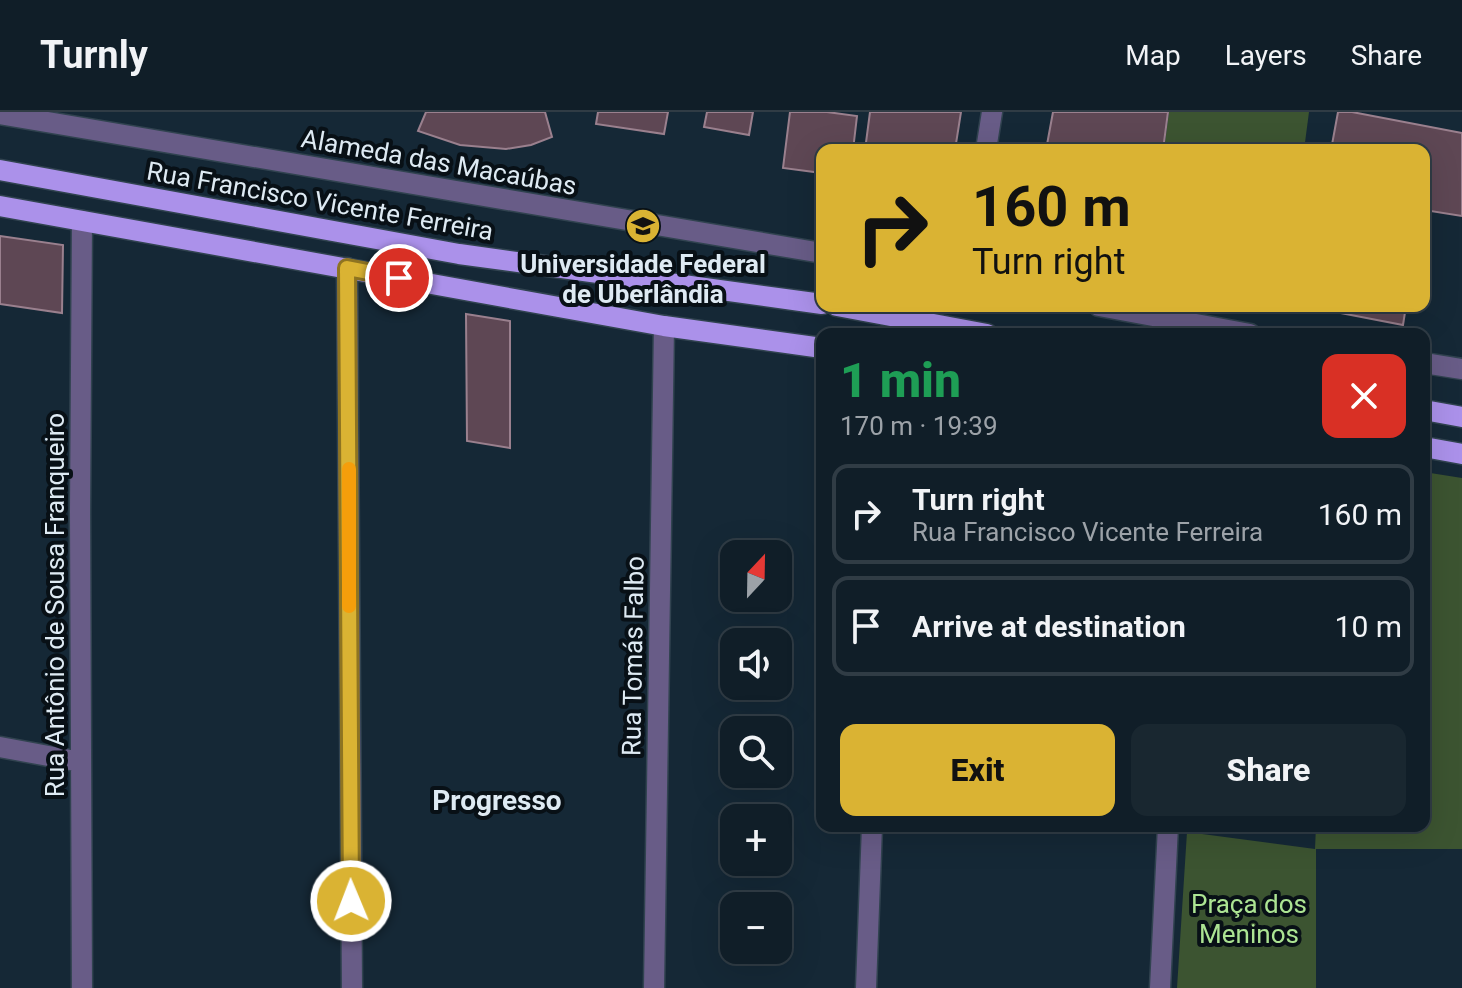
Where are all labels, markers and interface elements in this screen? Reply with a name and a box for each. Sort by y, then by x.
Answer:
text: Turnly [40,33,148,77]
text: Map [1125,39,1181,72]
text: Layers [1225,39,1307,72]
text: Share [1351,39,1422,72]
street label: Alameda das Macaúbas [299,123,579,201]
street label: Rua Francisco Vicente Ferreira [144,156,496,246]
text: 160 m [972,174,1131,240]
icon: right [840,176,944,280]
school or university icon: Universidade Federal de Uberlândia [624,207,662,245]
text: Turn right [972,241,1125,283]
pin [365,244,433,312]
place label: Universidade Federal de Uberlândia [520,249,766,309]
icon: arrive [377,256,421,300]
text: 1 min [840,352,961,409]
button: close [1322,354,1406,438]
text: 170 m · 19:39 [840,411,998,441]
street label: Rua Antônio de Sousa Franqueiro [40,413,70,797]
text: Turn right [912,482,1045,517]
icon: right [844,492,888,536]
text: 160 m [1318,497,1402,532]
text: Rua Francisco Vicente Ferreira [912,517,1263,547]
north arrow [720,540,792,612]
map controls [720,540,792,964]
street label: Rua Tomás Falbo [616,556,650,756]
icon: arrive [844,604,888,648]
text: Arrive at destination [912,609,1186,644]
text: 10 m [1335,609,1402,644]
button: sound [720,628,792,700]
button: search [720,716,792,788]
button: Exit [840,724,1115,816]
button: Share [1131,724,1406,816]
district label: Progresso [432,784,562,817]
button: + [720,804,792,876]
position arrow [309,859,393,943]
park label: Praça dos Meninos [1191,889,1307,949]
button: − [720,892,792,964]

